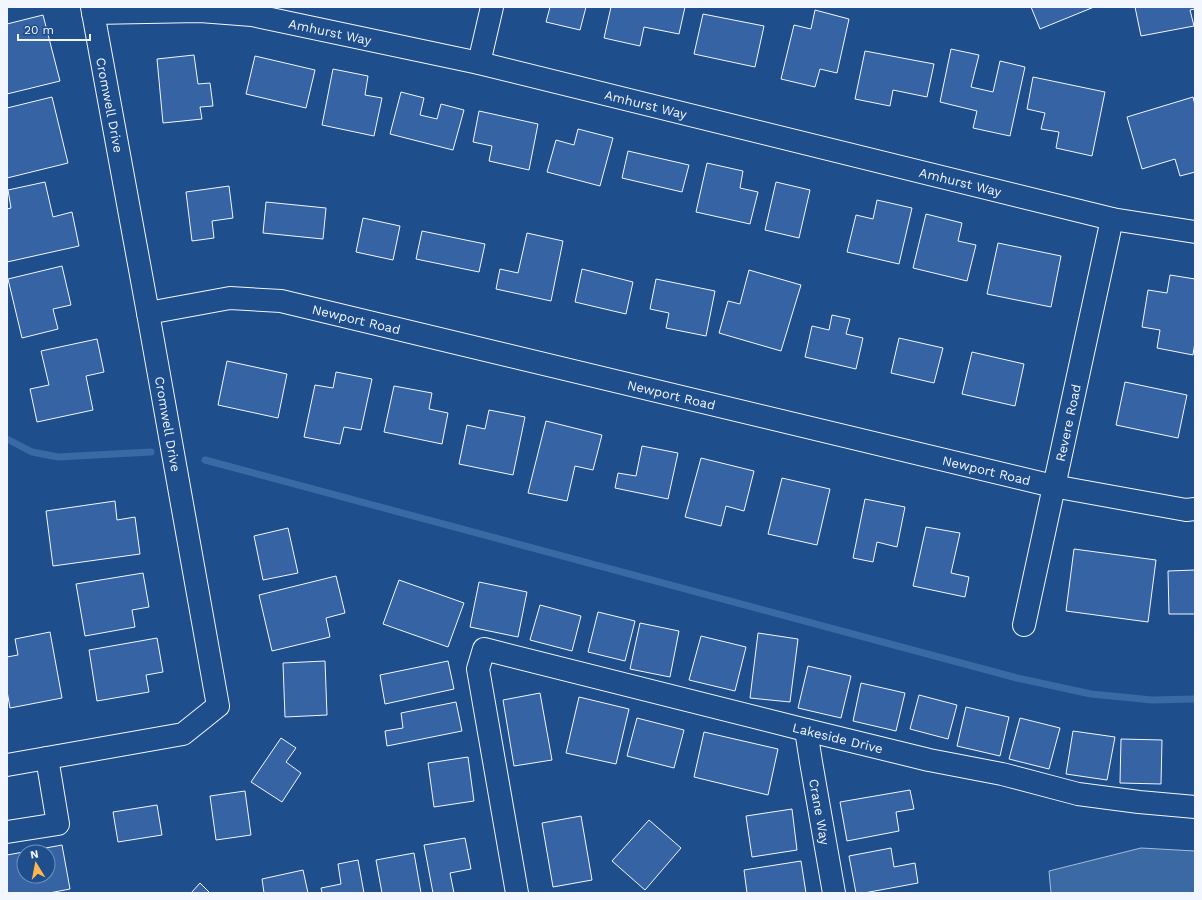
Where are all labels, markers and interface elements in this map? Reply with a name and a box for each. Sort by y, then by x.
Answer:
scale bar [18,16,90,42]
street label: Amhurst Way [287,16,373,48]
text: 20 m [24,23,54,37]
street label: Cromwell Drive [93,56,126,154]
street label: Amhurst Way [603,87,689,122]
street label: Amhurst Way [918,165,1003,200]
street label: Newport Road [311,302,402,337]
street label: Cromwell Drive [152,375,183,473]
street label: Newport Road [626,377,717,413]
street label: Revere Road [1053,383,1084,463]
street label: Newport Road [941,453,1032,488]
street label: Lakeside Drive [791,720,884,756]
street label: Crane Way [806,778,832,846]
north arrow [16,844,56,884]
text: N [29,848,39,862]

